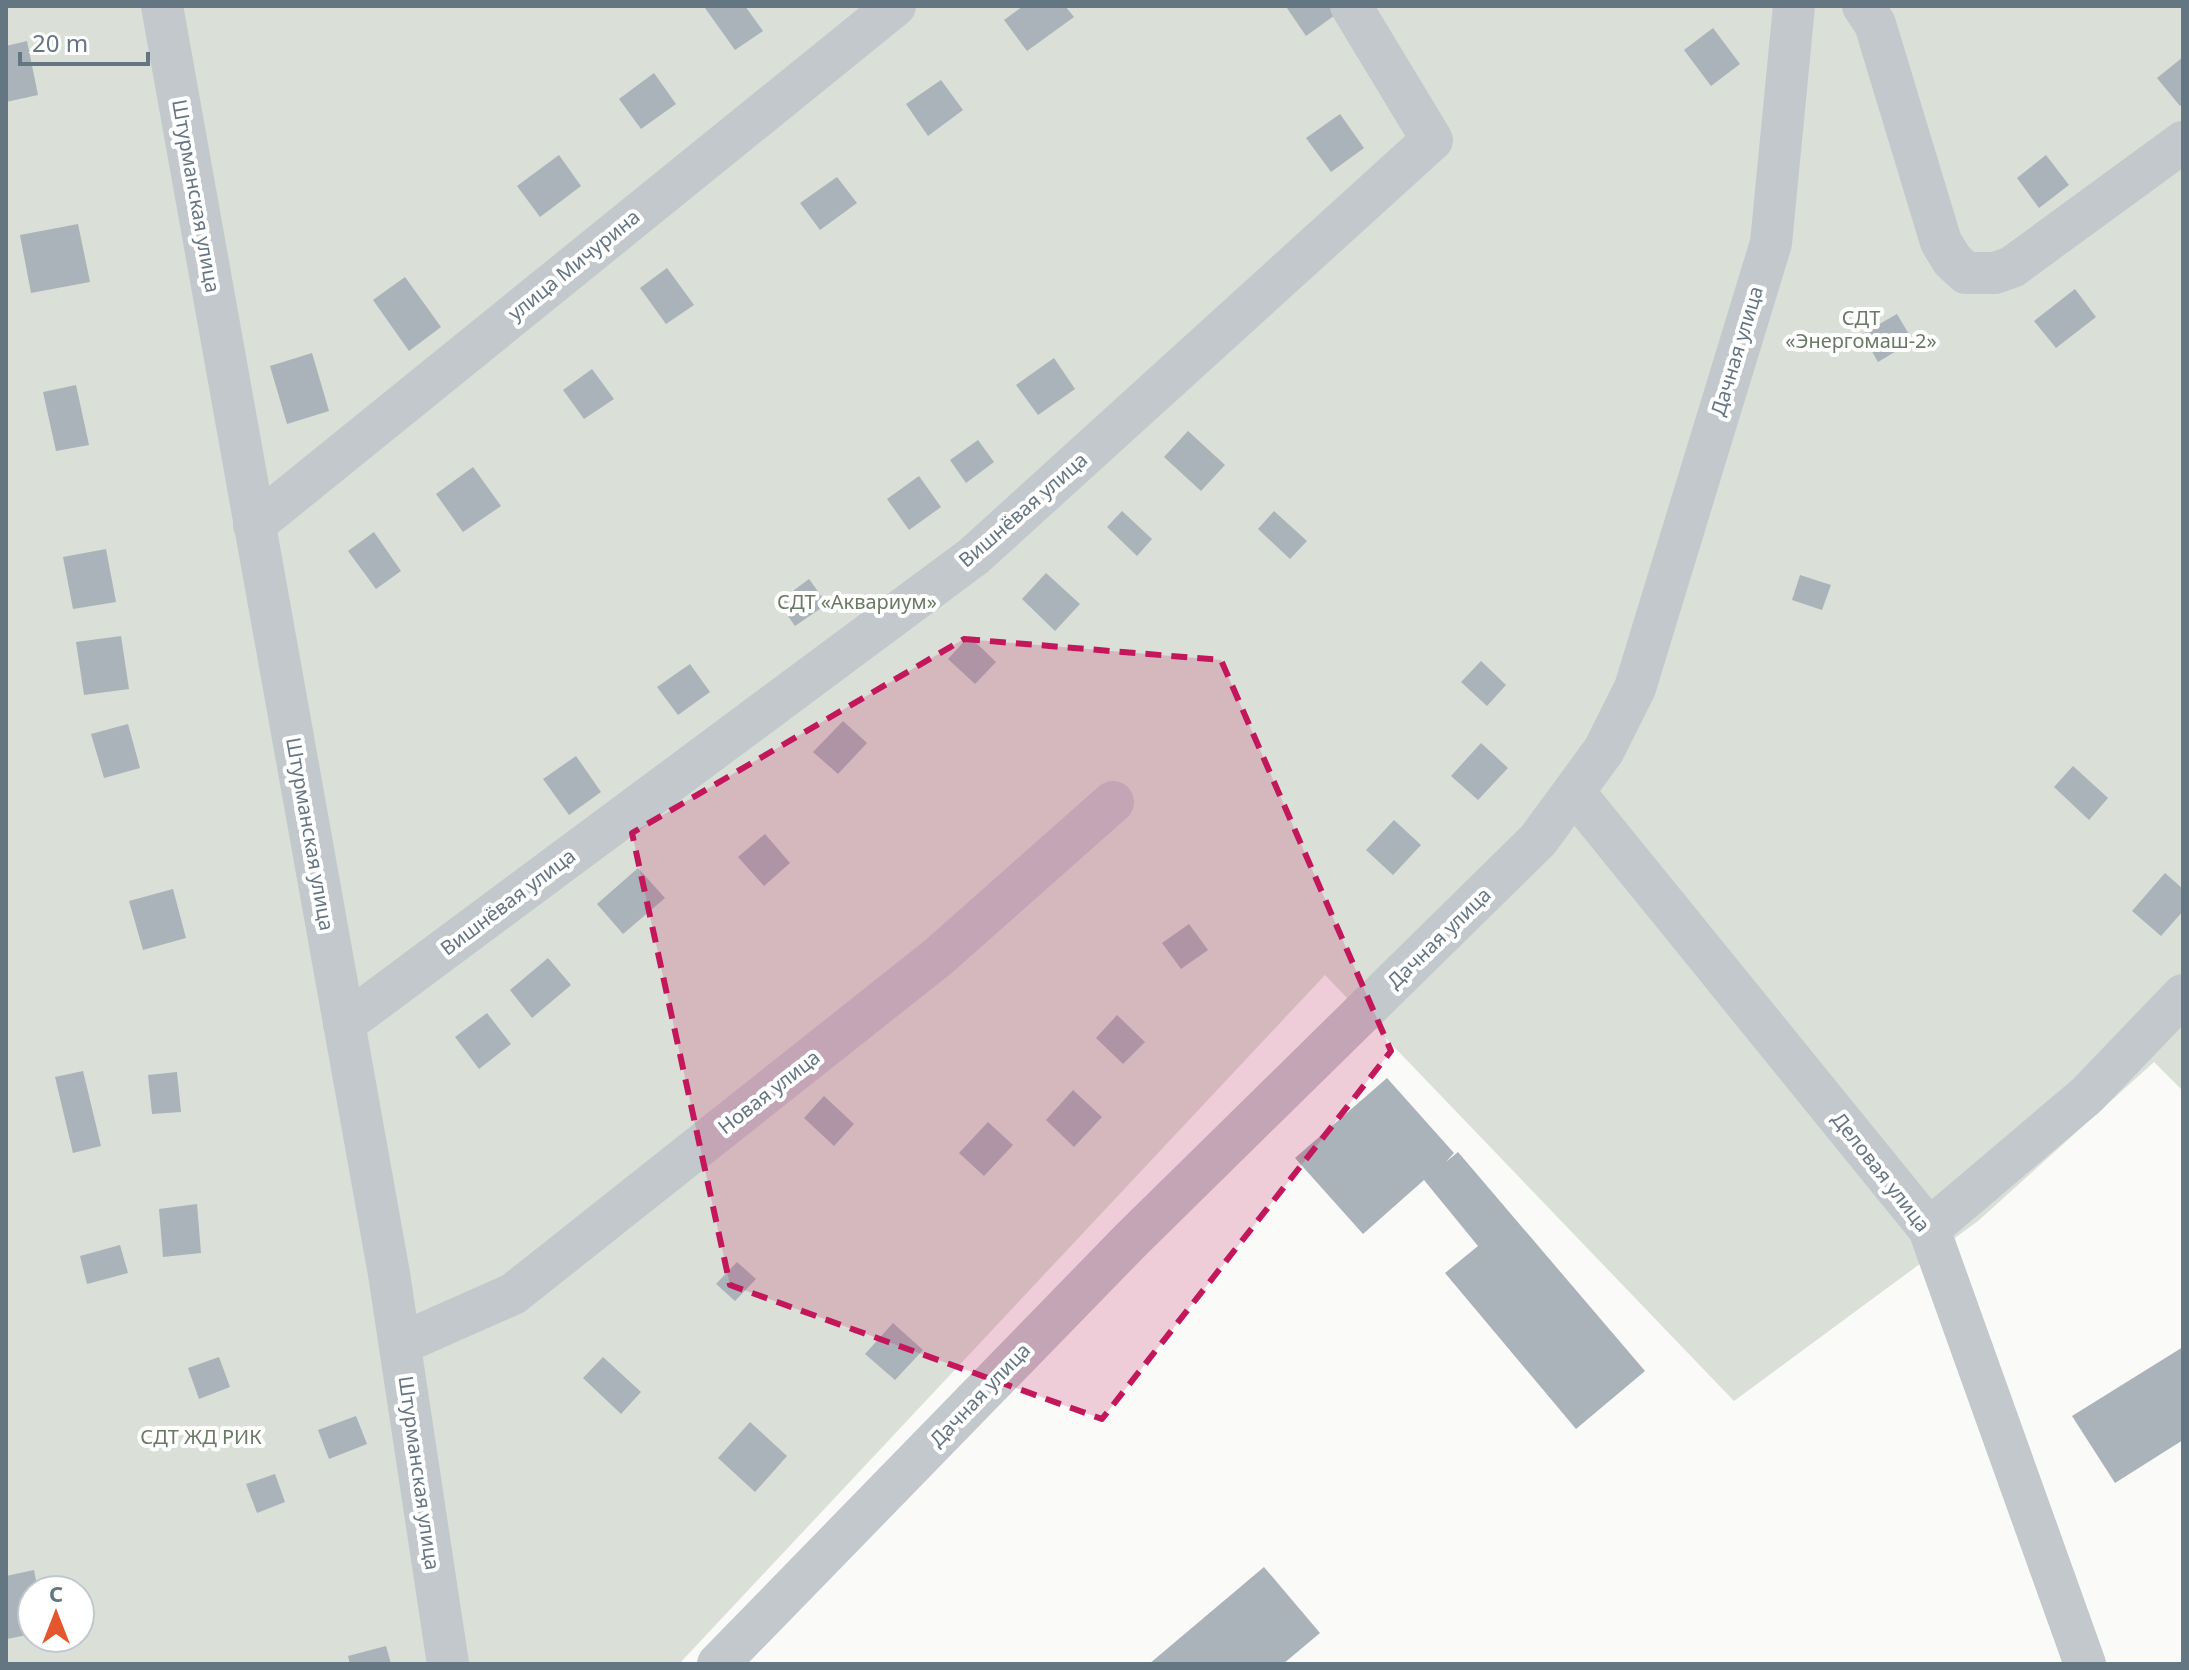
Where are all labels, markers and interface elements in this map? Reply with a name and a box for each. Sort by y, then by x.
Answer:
scale bar [20,16,148,66]
text: 20 m [32,26,88,59]
street label: Штурманская улица [166,97,227,295]
street label: улица Мичурина [502,203,645,326]
street label: Дачная улица [1704,283,1769,419]
park label: СДТ «Энергомаш-2» [1785,304,1937,354]
street label: Вишнёвая улица [953,446,1093,573]
park label: СДТ «Аквариум» [777,588,937,615]
street label: Штурманская улица [280,735,341,933]
street label: Вишнёвая улица [435,842,581,961]
street label: Дачная улица [1381,881,1496,994]
street label: Новая улица [712,1043,825,1140]
street label: Деловая улица [1826,1106,1937,1237]
street label: Дачная улица [923,1337,1036,1452]
street label: Штурманская улица [393,1374,446,1572]
park label: СДТ ЖД РИК [140,1423,262,1450]
north arrow [16,1574,96,1654]
text: С [49,1578,63,1608]

